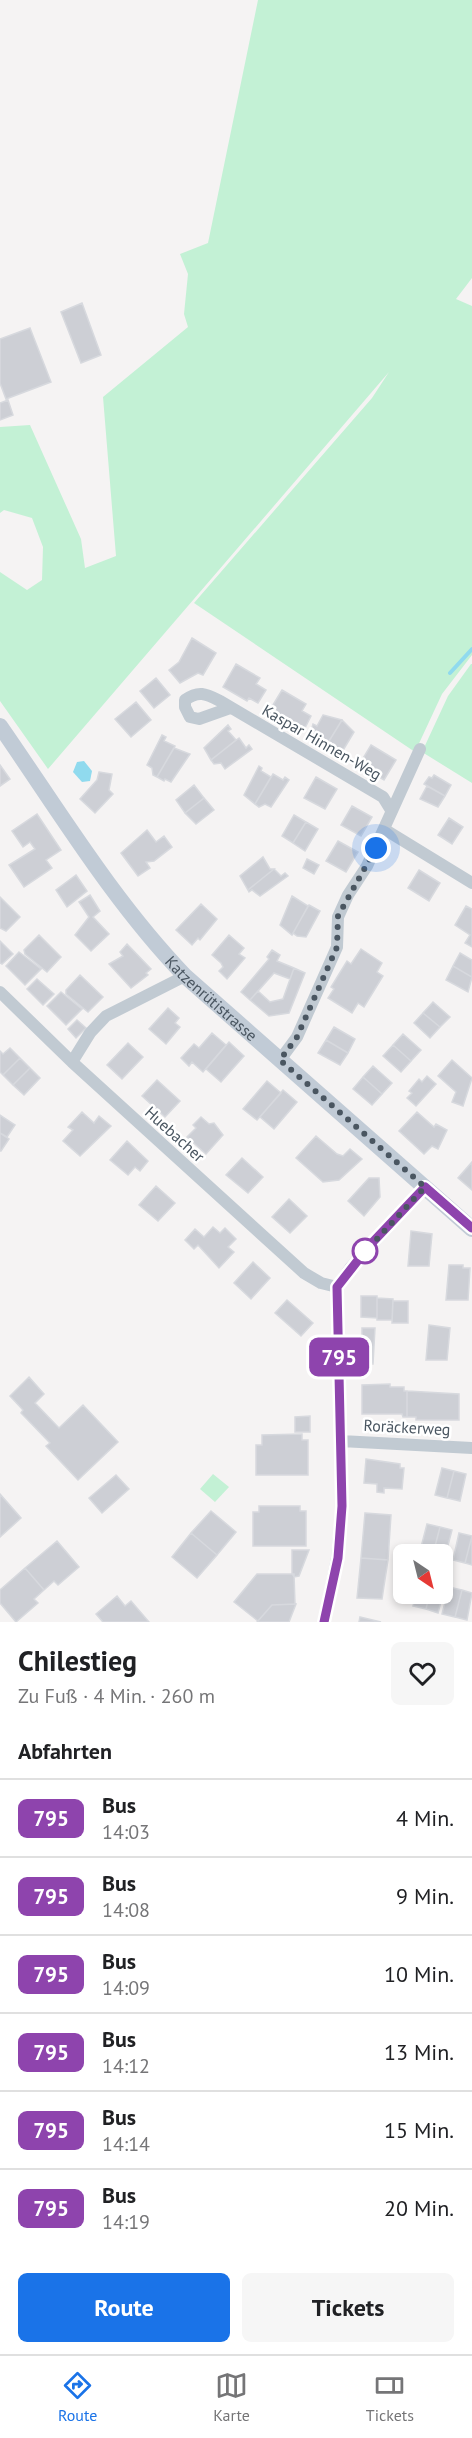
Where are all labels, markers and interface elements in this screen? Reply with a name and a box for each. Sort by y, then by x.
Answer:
street label: Kaspar Hinnen-Weg [259,700,385,784]
your location [361,833,391,863]
street label: Katzenrütistrasse [161,952,262,1045]
street label: Huebacher [141,1102,209,1166]
unlabelled marker [352,1238,378,1264]
line badge: 795 [304,1338,374,1376]
text: 795 [321,1344,357,1371]
street label: Roräckerweg [363,1415,451,1439]
north arrow [393,1544,453,1604]
map controls [393,1544,453,1604]
text: Chilestieg [18,1642,137,1679]
button: heart [391,1642,454,1705]
text: Zu Fuß · 4 Min. · 260 m [18,1683,215,1709]
text: Abfahrten [18,1737,112,1765]
text: Bus [102,1791,136,1819]
text: 4 Min. [396,1804,454,1832]
text: 795 [33,1805,69,1832]
text: 14:03 [102,1819,150,1845]
text: Bus [102,1869,136,1897]
text: 9 Min. [396,1882,454,1910]
text: 795 [33,1883,69,1910]
text: 14:08 [102,1897,150,1923]
text: Bus [102,1947,136,1975]
text: 10 Min. [384,1960,454,1988]
text: 795 [33,1961,69,1988]
text: 14:09 [102,1975,150,2001]
text: Bus [102,2025,136,2053]
text: 13 Min. [384,2038,454,2066]
text: 795 [33,2039,69,2066]
text: 14:12 [102,2053,150,2079]
text: Bus [102,2103,136,2131]
text: 15 Min. [384,2116,454,2144]
text: 795 [33,2117,69,2144]
text: 14:14 [102,2131,150,2157]
text: Bus [102,2181,136,2209]
text: 20 Min. [384,2194,454,2222]
text: 795 [33,2195,69,2222]
text: 14:19 [102,2209,150,2235]
button: Route [18,2273,230,2342]
button: Tickets [242,2273,454,2342]
tab: Route [58,2369,97,2425]
tab: Karte [213,2369,250,2425]
tab: Tickets [366,2369,414,2425]

